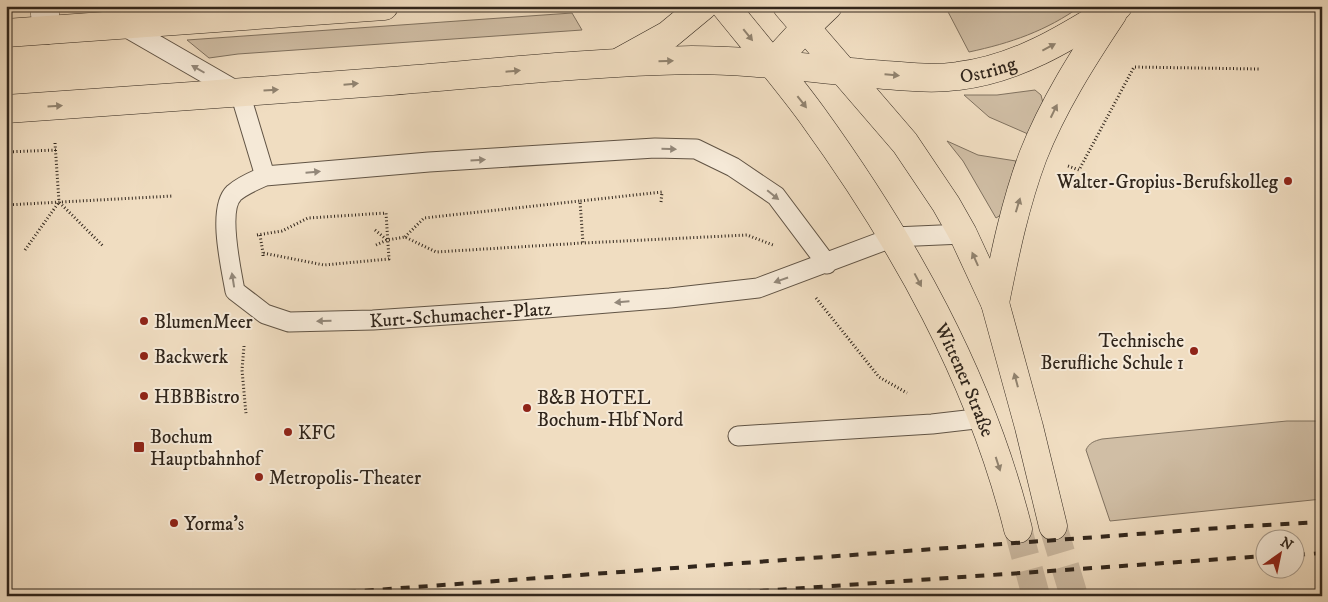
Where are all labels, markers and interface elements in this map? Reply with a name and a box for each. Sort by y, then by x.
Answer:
one-way arrow [743,28,754,41]
one-way arrow [1042,43,1057,51]
street label: Ostring [958,52,1020,89]
one-way arrow [659,57,675,65]
one-way arrow [191,64,204,73]
one-way arrow [505,67,521,75]
one-way arrow [885,72,901,80]
one-way arrow [343,80,359,88]
one-way arrow [264,86,280,94]
one-way arrow [796,95,807,108]
one-way arrow [47,102,63,110]
one-way arrow [1050,104,1058,118]
one-way arrow [662,145,678,153]
one-way arrow [470,155,486,163]
one-way arrow [305,168,321,176]
place label: Walter-Gropius-Berufskolleg [1056,171,1279,194]
marker: Walter-Gropius-Berufskolleg [1282,175,1294,187]
one-way arrow [766,190,779,201]
one-way arrow [1014,197,1022,212]
one-way arrow [970,252,978,266]
one-way arrow [229,272,237,288]
one-way arrow [914,272,922,287]
one-way arrow [773,276,788,284]
street label: Kurt-Schumacher-Platz [369,298,553,333]
one-way arrow [614,298,630,306]
place label: BlumenMeer [154,311,253,334]
marker: BlumenMeer [138,315,150,327]
one-way arrow [316,318,332,326]
street label: Wittener Straße [929,319,999,440]
place label: Technische Berufliche Schule 1 [1040,330,1184,375]
marker: Technische Berufliche Schule 1 [1188,345,1200,357]
place label: Backwerk [154,346,229,369]
marker: Backwerk [138,350,150,362]
one-way arrow [1012,372,1020,387]
place label: HBBBistro [154,386,240,409]
place label: B&B HOTEL Bochum-Hbf Nord [537,387,684,432]
marker: HBBBistro [138,390,150,402]
marker: B&B HOTEL Bochum-Hbf Nord [521,402,533,414]
place label: KFC [298,422,336,445]
place label: Bochum Hauptbahnhof [150,426,264,471]
marker: KFC [282,426,294,438]
marker: Bochum Hauptbahnhof [132,440,146,454]
one-way arrow [995,457,1003,472]
place label: Metropolis-Theater [269,467,421,490]
marker: Metropolis-Theater [253,471,265,483]
place label: Yorma’s [184,513,244,536]
marker: Yorma’s [168,517,180,529]
north arrow [1256,530,1306,580]
text: N [1277,533,1297,555]

